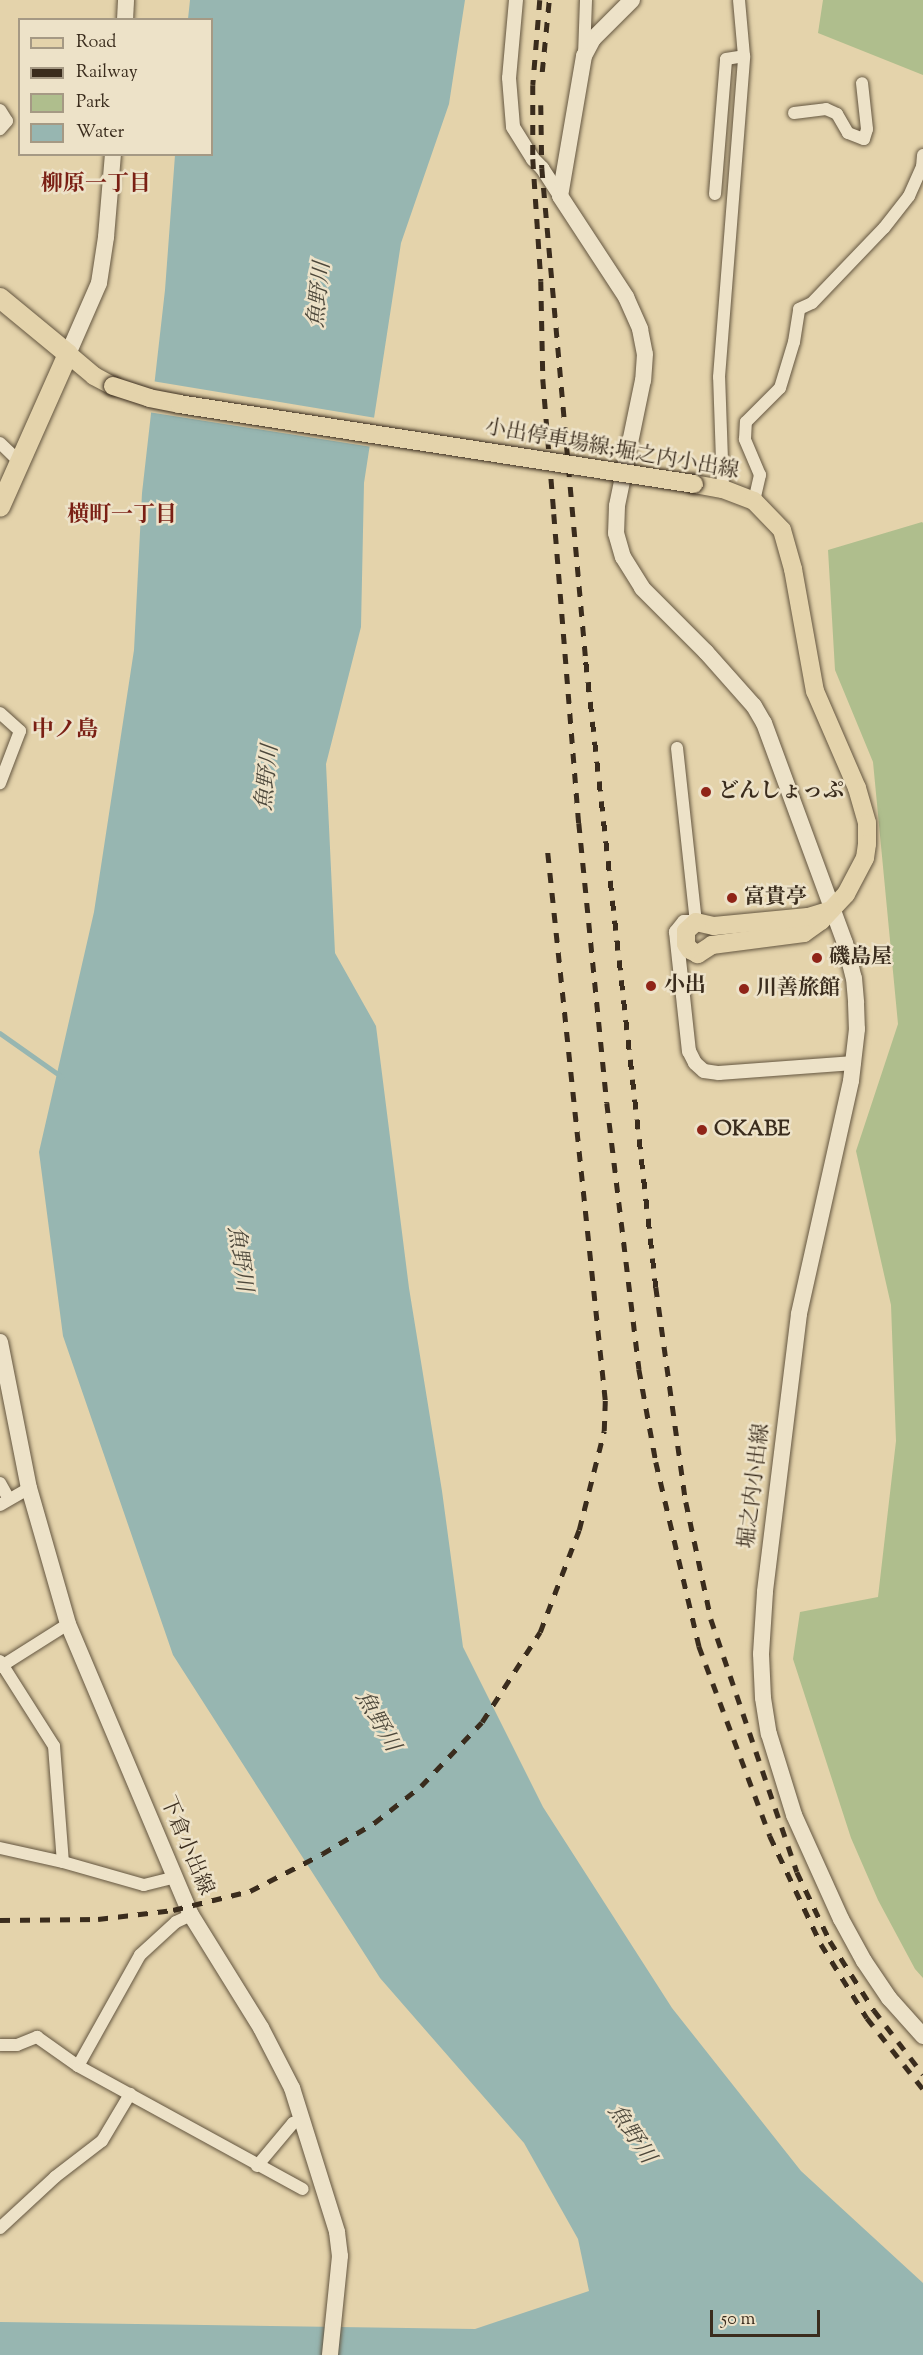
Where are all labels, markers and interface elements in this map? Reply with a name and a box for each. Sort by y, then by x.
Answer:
legend [18,18,213,156]
text: Road [76,30,116,56]
text: Railway [76,60,138,86]
text: Park [76,90,110,116]
text: Water [76,120,124,146]
district label: 柳原一丁目 [41,173,151,199]
water label: 魚野川 [304,261,338,329]
street label: 小出停車場線;堀之内小出線 [483,415,741,485]
district label: 横町一丁目 [67,504,177,530]
district label: 中ノ島 [32,719,98,745]
water label: 魚野川 [252,744,286,812]
place label: どんしょっぷ [718,779,844,805]
marker: どんしょっぷ [699,785,713,799]
place label: 富貴亭 [744,885,807,911]
marker: 富貴亭 [725,891,739,905]
place label: 磯島屋 [829,945,892,971]
marker: 磯島屋 [810,951,824,965]
place label: 小出 [664,973,706,999]
place label: 川善旅館 [756,976,840,1002]
marker: 小出 [642,977,660,995]
marker: 川善旅館 [737,982,751,996]
place label: OKABE [714,1117,790,1143]
marker: OKABE [695,1123,709,1137]
water label: 魚野川 [220,1224,256,1294]
street label: 堀之内小出線 [735,1422,775,1550]
water label: 魚野川 [348,1687,404,1757]
street label: 下倉小出線 [154,1793,218,1899]
water label: 魚野川 [601,2100,659,2170]
scale bar [713,2298,822,2336]
text: 50 m [721,2307,755,2333]

